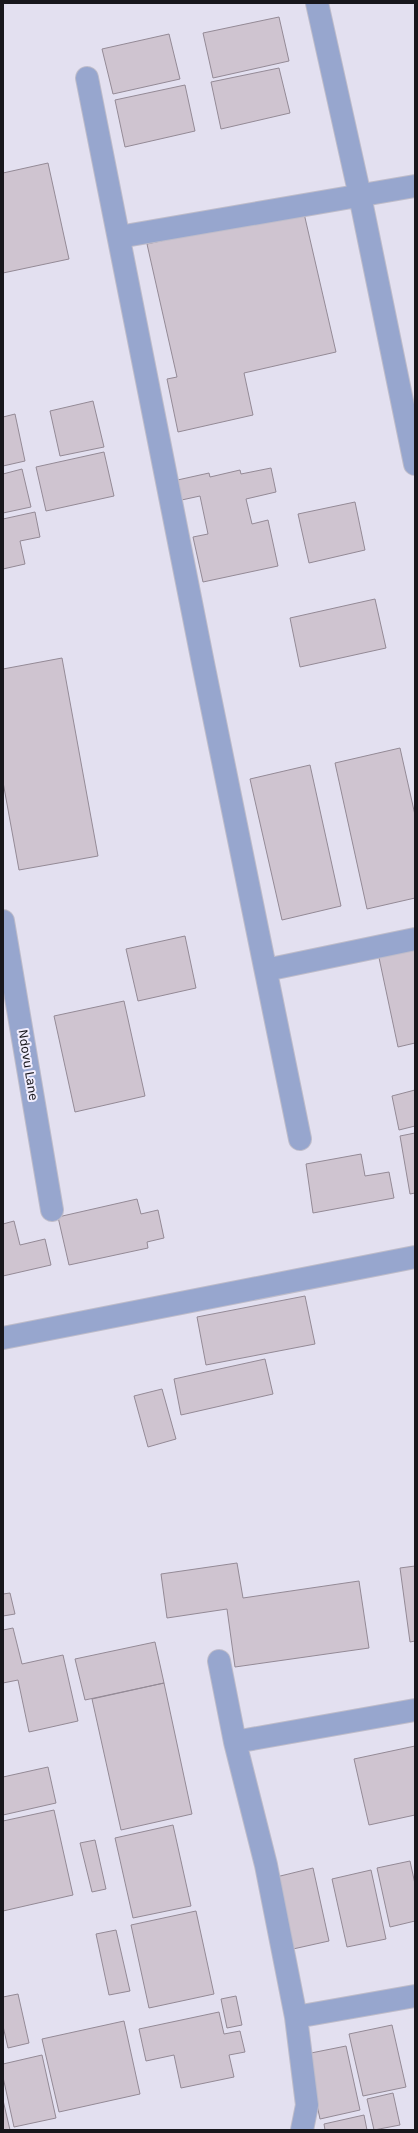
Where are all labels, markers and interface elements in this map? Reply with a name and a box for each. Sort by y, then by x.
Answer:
street label: Ndovu Lane [15,1029,41,1101]

